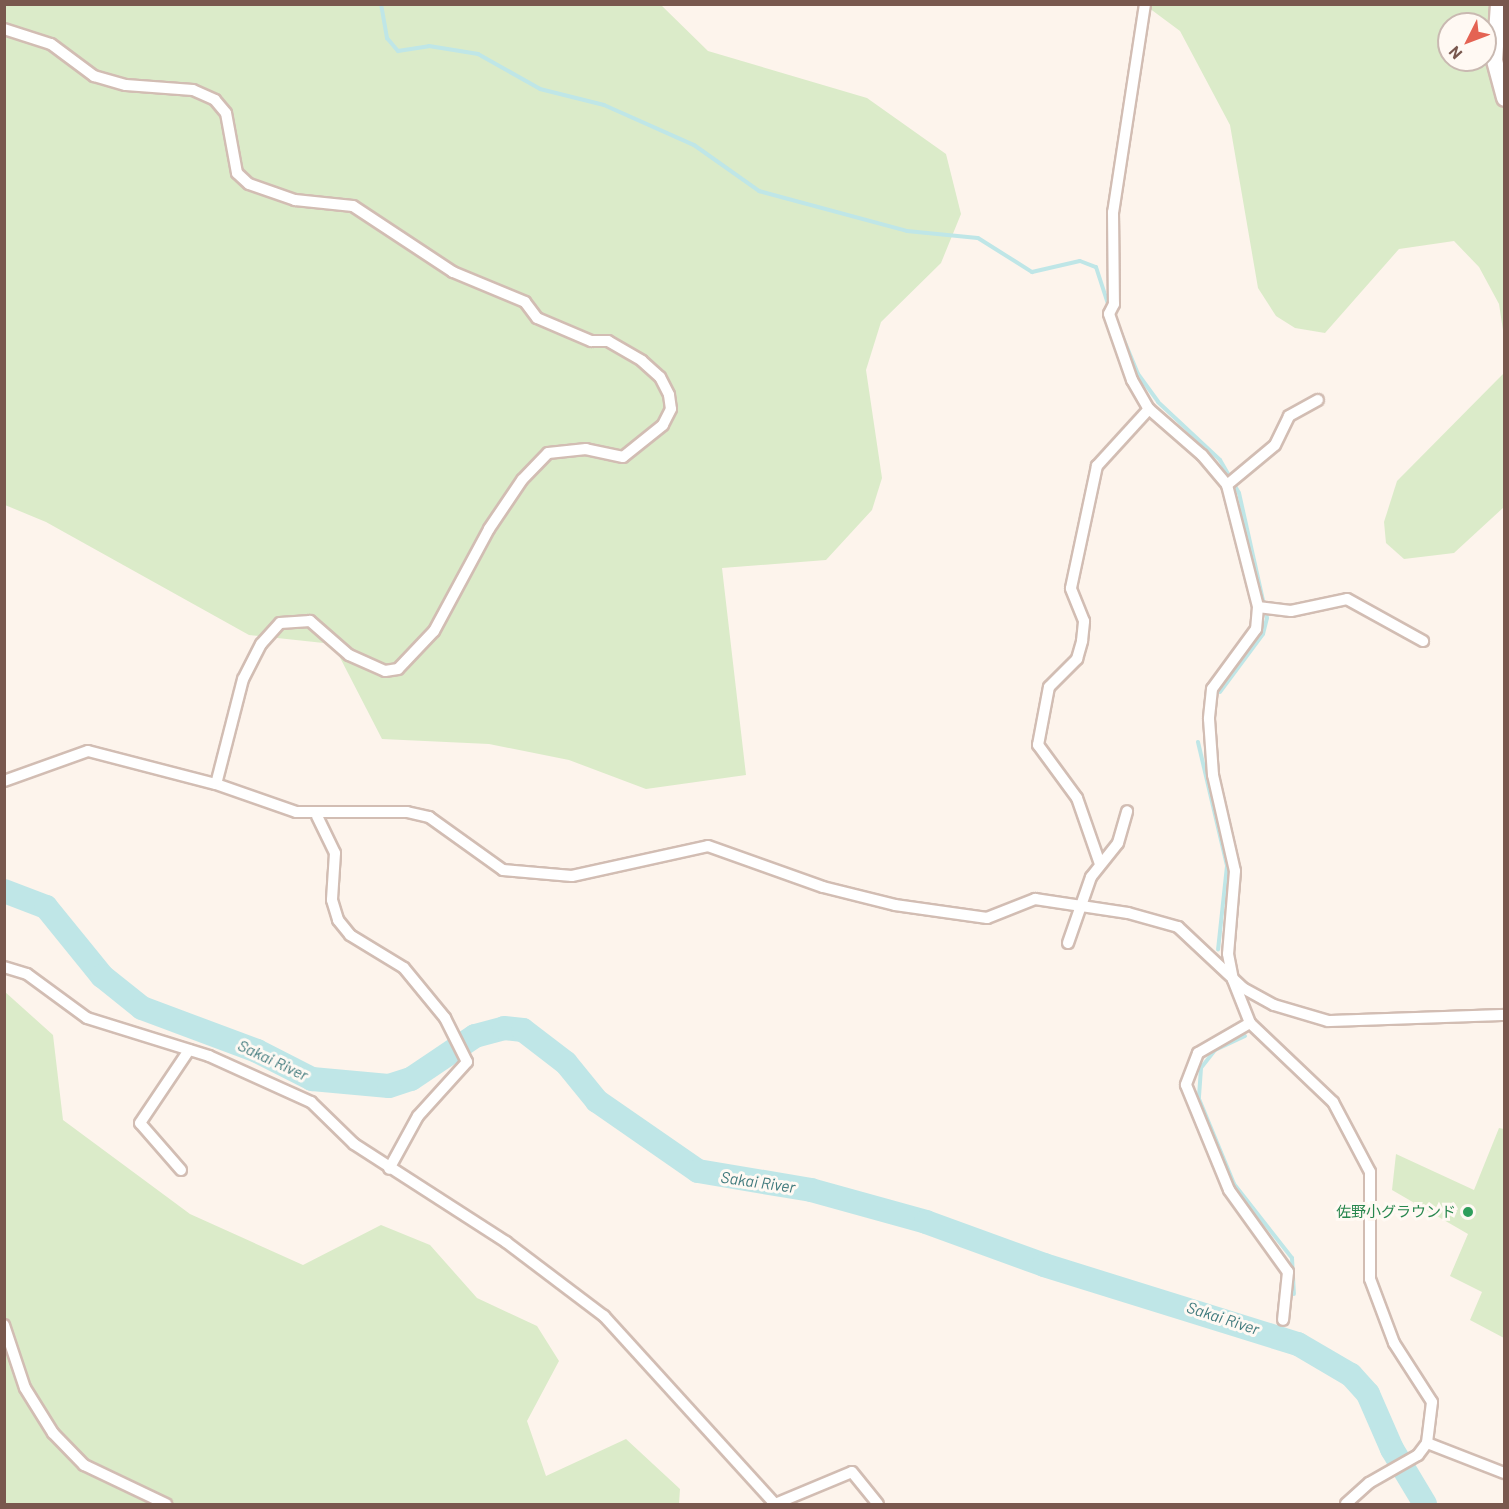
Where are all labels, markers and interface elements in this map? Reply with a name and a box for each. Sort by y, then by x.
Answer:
north arrow [1437,12,1497,72]
text: N [1444,43,1465,63]
water label: Sakai River [235,1035,311,1085]
water label: Sakai River [719,1167,797,1197]
place label: 佐野小グラウンド [1336,1203,1456,1221]
marker: 佐野小グラウンド [1461,1205,1475,1219]
water label: Sakai River [1184,1297,1262,1339]

